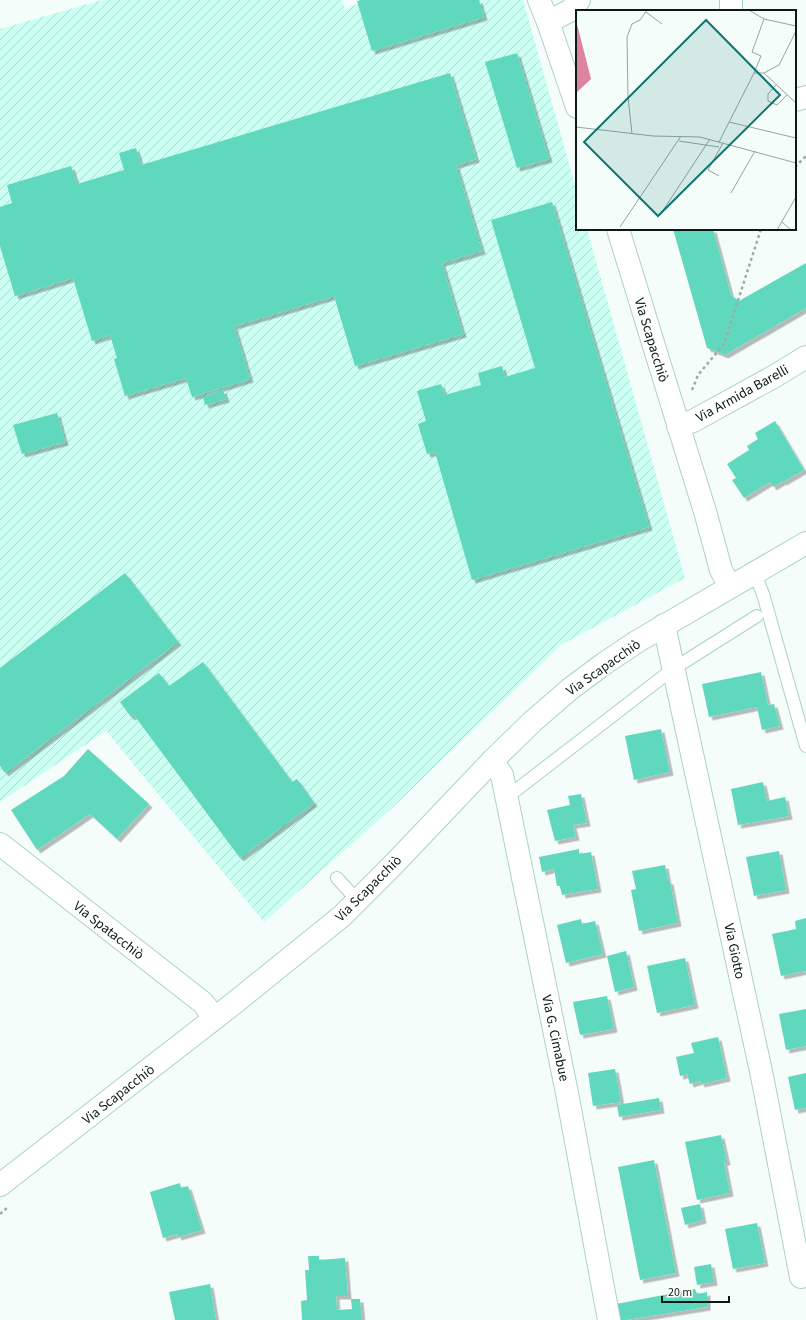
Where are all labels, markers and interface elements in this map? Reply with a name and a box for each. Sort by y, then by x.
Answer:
inset map [576,10,796,230]
street label: Via Scapacchiò [629,296,673,385]
street label: Via Armida Barelli [693,360,792,428]
street label: Via Scapacchiò [562,635,645,701]
street label: Via Scapacchiò [331,851,407,927]
street label: Via Spatacchiò [69,897,148,965]
street label: Via Giotto [718,921,750,981]
street label: Via G. Cimabue [536,993,574,1083]
street label: Via Scapacchiò [78,1060,159,1129]
scale bar [662,1278,729,1304]
text: 20 m [668,1284,692,1301]

